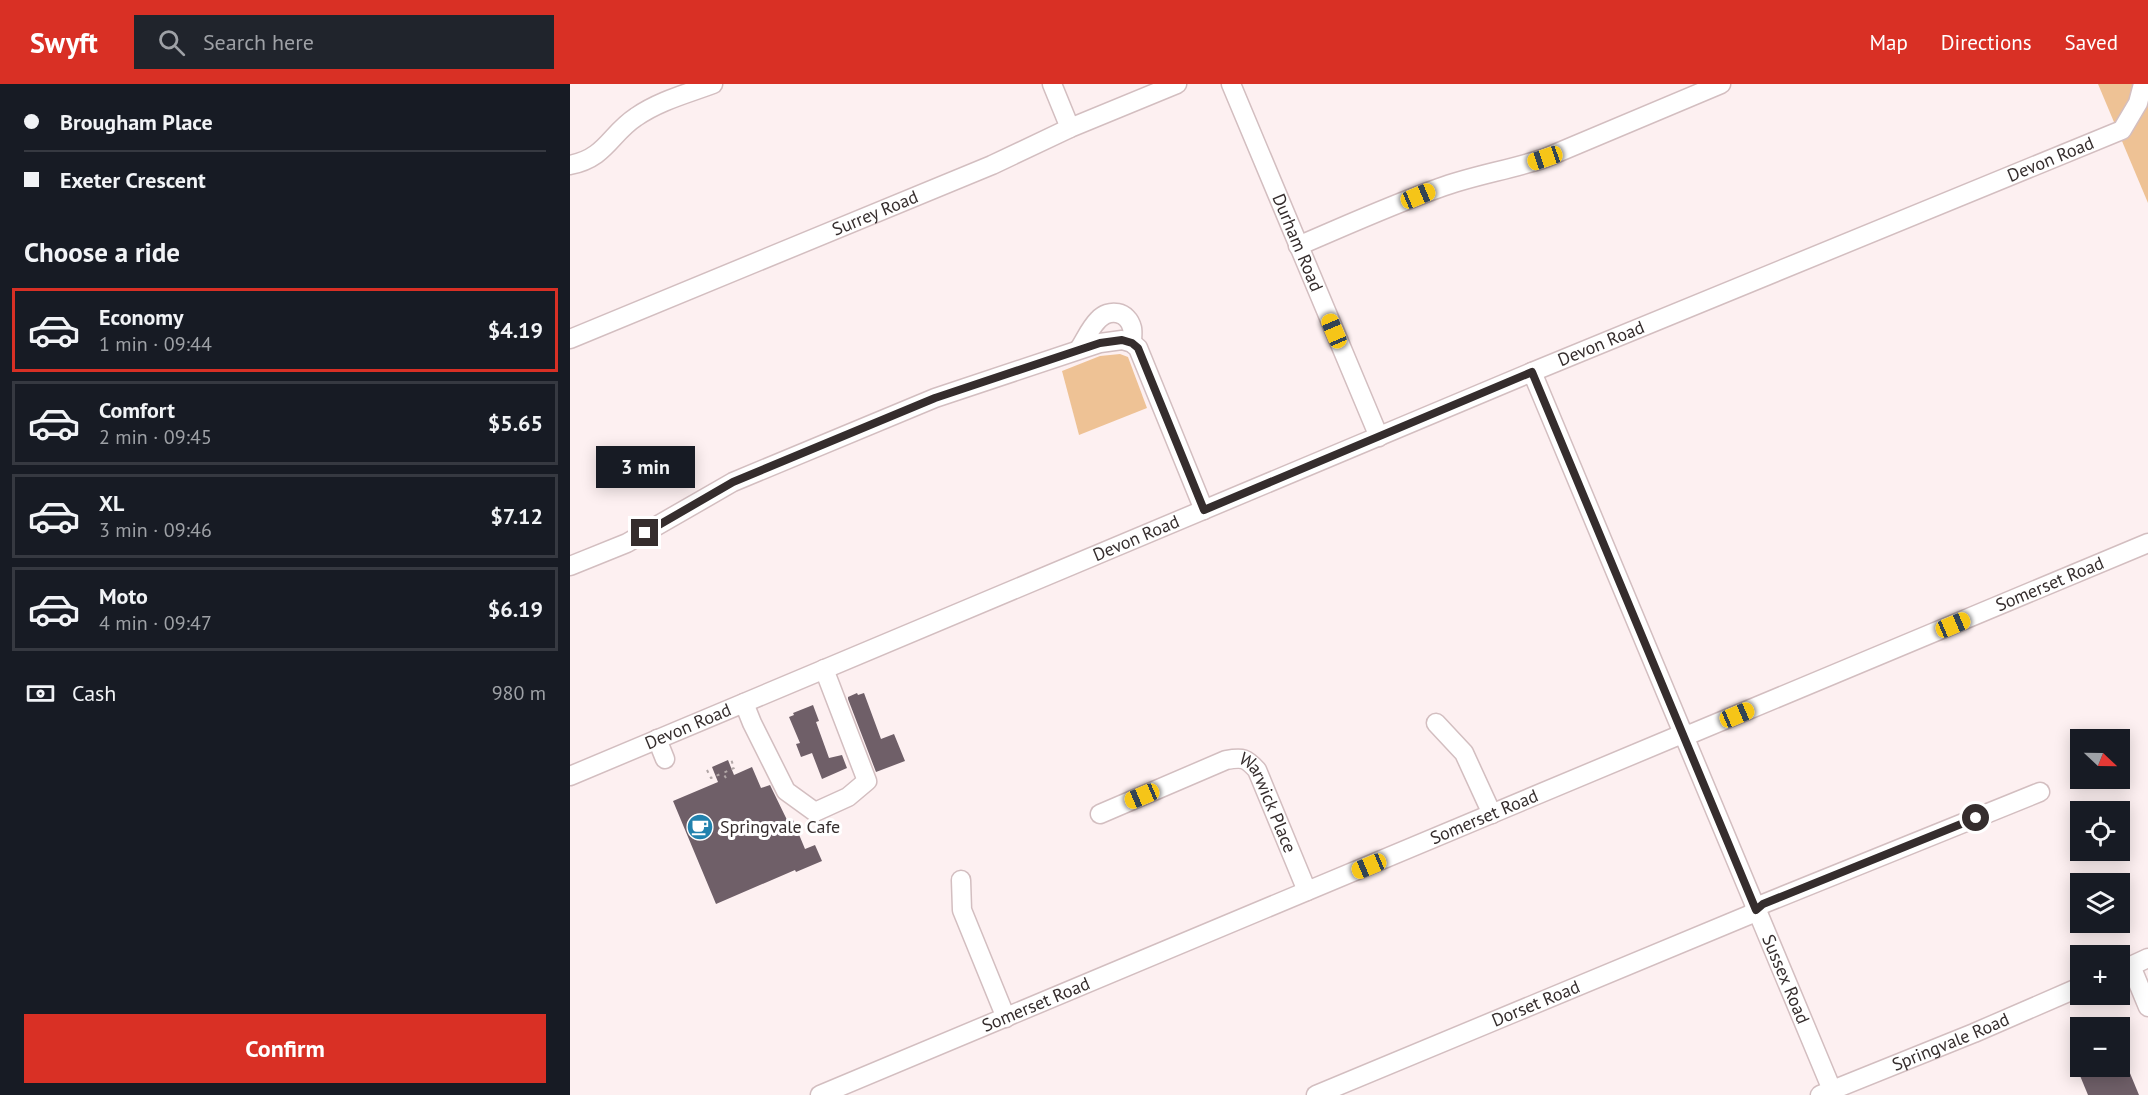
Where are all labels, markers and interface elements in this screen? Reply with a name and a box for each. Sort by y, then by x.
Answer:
search box [134,15,554,69]
text: Swyft [30,24,98,61]
icon: search [155,26,188,59]
text: Search here [203,28,314,56]
text: Map [1869,29,1908,56]
text: Directions [1941,29,2032,56]
text: Saved [2065,29,2118,56]
text: Brougham Place [60,108,213,136]
street label: Devon Road [2004,131,2097,187]
car [1525,144,1565,172]
text: Exeter Crescent [60,166,206,194]
car [1398,181,1438,211]
street label: Surrey Road [828,185,921,241]
street label: Durham Road [1267,190,1329,295]
text: Choose a ride [24,235,180,269]
icon: car [27,303,81,357]
text: Economy [99,303,183,331]
car [1319,311,1349,351]
street label: Devon Road [1554,315,1648,371]
text: $4.19 [488,316,543,344]
text: 1 min · 09:44 [99,331,212,357]
icon: car [27,396,81,450]
text: Comfort [99,396,175,424]
text: $5.65 [488,409,543,437]
text: 2 min · 09:45 [99,424,212,450]
callout: 3 min [596,446,694,488]
text: 3 min [621,454,670,480]
icon: car [27,489,81,543]
text: XL [99,489,124,517]
text: $7.12 [490,502,543,530]
street label: Devon Road [1089,509,1183,566]
text: 3 min · 09:46 [99,517,212,543]
route end [631,519,658,546]
street label: Somerset Road [1992,551,2107,616]
icon: car [27,582,81,636]
text: Moto [99,582,148,610]
text: $6.19 [488,595,543,623]
text: 4 min · 09:47 [99,610,212,636]
car [1933,610,1973,640]
icon: cash [24,677,57,710]
text: Cash [72,679,116,707]
text: 980 m [492,680,546,706]
street label: Devon Road [641,698,734,754]
car [1717,700,1757,730]
north arrow [2070,729,2130,789]
map controls [2070,729,2130,1077]
street label: Warwick Place [1235,747,1302,856]
car [1122,781,1162,811]
street label: Somerset Road [1426,784,1541,849]
button: locate [2070,801,2130,861]
route start [1962,804,1989,831]
cafe icon: Springvale Cafe [685,812,715,842]
place label: Springvale Cafe [720,815,840,838]
car [1349,851,1389,881]
button: layers [2070,873,2130,933]
street label: Sussex Road [1757,931,1815,1027]
button: + [2070,945,2130,1005]
street label: Somerset Road [978,971,1093,1037]
street label: Dorset Road [1488,975,1583,1032]
street label: Springvale Road [1888,1007,2013,1076]
button: Confirm [24,1014,546,1083]
button: − [2070,1017,2130,1077]

